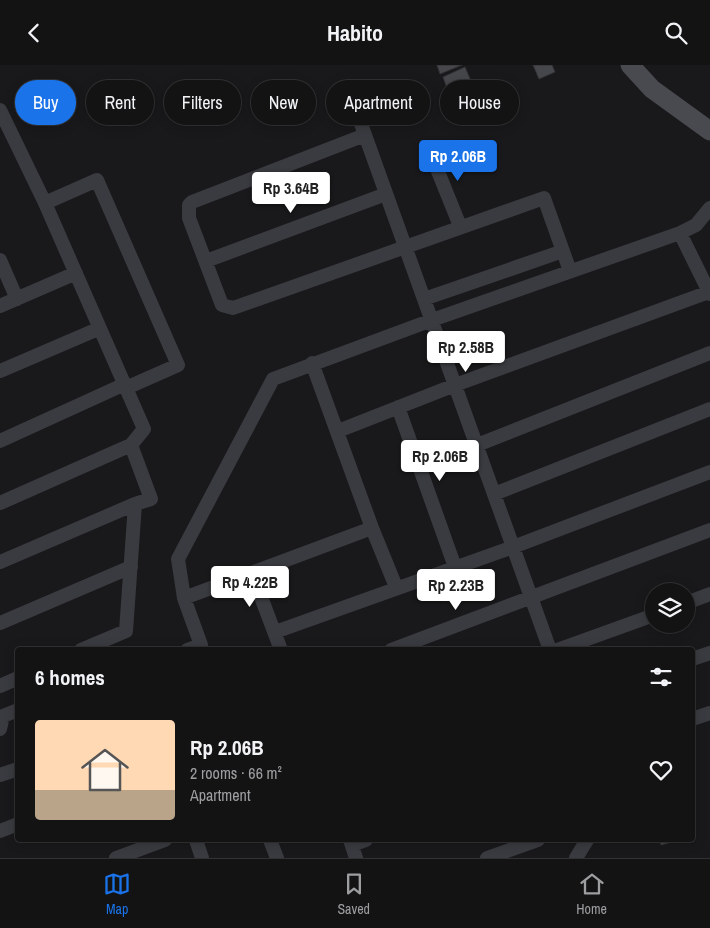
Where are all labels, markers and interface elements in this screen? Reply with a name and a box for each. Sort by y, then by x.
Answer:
text: Habito [327,18,383,48]
icon: back [20,19,48,47]
icon: search [662,19,690,47]
chip: Buy [15,80,76,125]
chip: Rent [86,80,154,125]
chip: Filters [164,80,241,125]
chip: New [251,80,316,125]
chip: Apartment [326,80,430,125]
chip: House [440,80,519,125]
pin: Rp 2.06B [406,139,510,182]
text: Rp 2.06B [430,145,486,167]
pin: Rp 3.64B [239,171,343,214]
text: Rp 3.64B [263,177,319,199]
pin: Rp 2.58B [414,331,518,373]
text: Rp 2.58B [438,336,494,358]
pin: Rp 2.06B [388,439,492,482]
text: Rp 2.06B [412,445,468,467]
pin: Rp 4.22B [198,565,302,608]
pin: Rp 2.23B [404,569,508,611]
text: Rp 4.22B [222,571,278,593]
text: Rp 2.23B [428,574,484,596]
map controls [645,583,695,633]
button: layers [645,583,695,633]
text: 6 homes [35,663,105,692]
icon: filters [647,663,675,691]
text: Rp 2.06B [190,733,264,762]
icon: home [75,740,135,800]
icon: heart [647,756,675,784]
text: 2 rooms · 66 m² [190,762,282,784]
text: Apartment [190,784,251,806]
tab: Map [103,870,131,918]
tab: Saved [337,870,370,918]
tab: Home [576,870,607,918]

